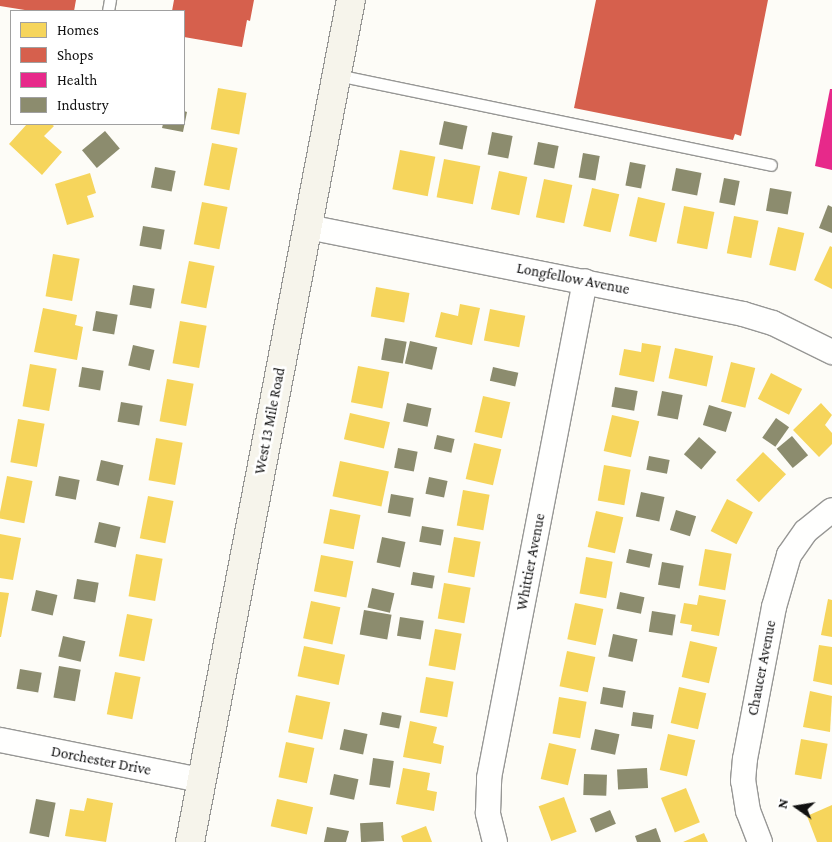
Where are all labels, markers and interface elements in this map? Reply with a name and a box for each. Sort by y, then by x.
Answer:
legend [10,10,185,125]
text: Homes [57,22,99,38]
text: Shops [57,47,93,63]
text: Health [57,72,97,88]
text: Industry [57,97,109,113]
street label: Longfellow Avenue [515,259,631,299]
street label: West 13 Mile Road [251,366,289,476]
street label: Whittier Avenue [513,512,549,612]
street label: Chaucer Avenue [744,619,780,717]
street label: Dorchester Drive [50,742,152,780]
north arrow [772,782,822,832]
text: N [774,797,791,810]

